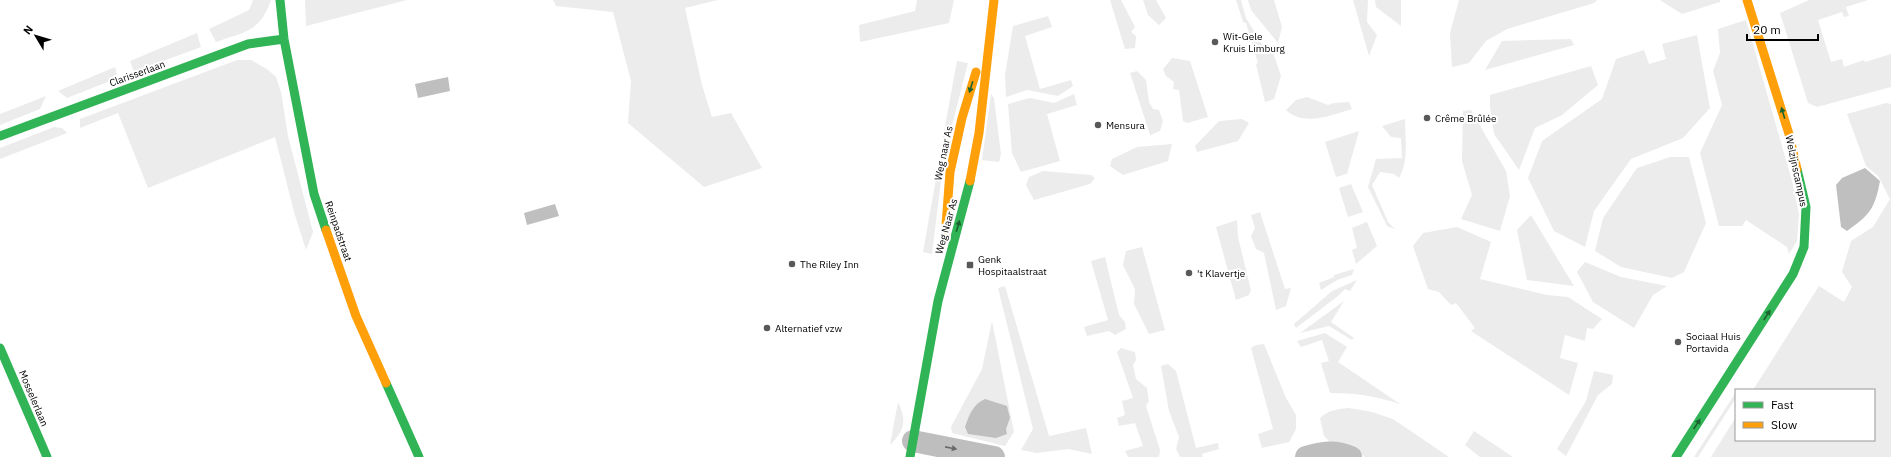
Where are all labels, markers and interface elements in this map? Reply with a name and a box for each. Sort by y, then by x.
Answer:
north arrow [16,16,56,56]
scale bar [1747,16,1818,42]
text: N [20,22,36,37]
text: 20 m [1753,22,1781,37]
place label: Wit-Gele Kruis Limburg [1223,30,1285,55]
marker: Wit-Gele Kruis Limburg [1210,37,1220,47]
street label: Clarisserlaan [108,57,167,90]
one-way arrow [968,82,974,94]
one-way arrow [1780,107,1786,119]
place label: Crême Brûlée [1435,112,1497,125]
marker: Crême Brûlée [1422,113,1432,123]
place label: Mensura [1106,119,1145,132]
marker: Mensura [1093,120,1103,130]
street label: Weg naar As [931,124,956,182]
street label: Welzijnscampus [1783,134,1810,208]
street label: Weg Naar As [932,197,961,255]
street label: Reinpadstraat [322,199,355,264]
one-way arrow [955,220,961,232]
place label: Genk Hospitaalstraat [978,253,1047,278]
place label: The Riley Inn [800,258,859,271]
marker: The Riley Inn [787,259,797,269]
marker: Genk Hospitaalstraat [965,260,975,270]
place label: 't Klavertje [1197,267,1246,280]
marker: 't Klavertje [1184,268,1194,278]
one-way arrow [1763,310,1771,320]
place label: Alternatief vzw [775,322,842,335]
marker: Alternatief vzw [762,323,772,333]
place label: Sociaal Huis Portavida [1686,330,1741,355]
marker: Sociaal Huis Portavida [1673,337,1683,347]
street label: Mosselerlaan [16,368,51,428]
legend [1735,389,1875,441]
text: Fast [1771,397,1794,412]
text: Slow [1771,417,1797,432]
one-way arrow [1693,419,1701,429]
one-way arrow [945,445,957,451]

